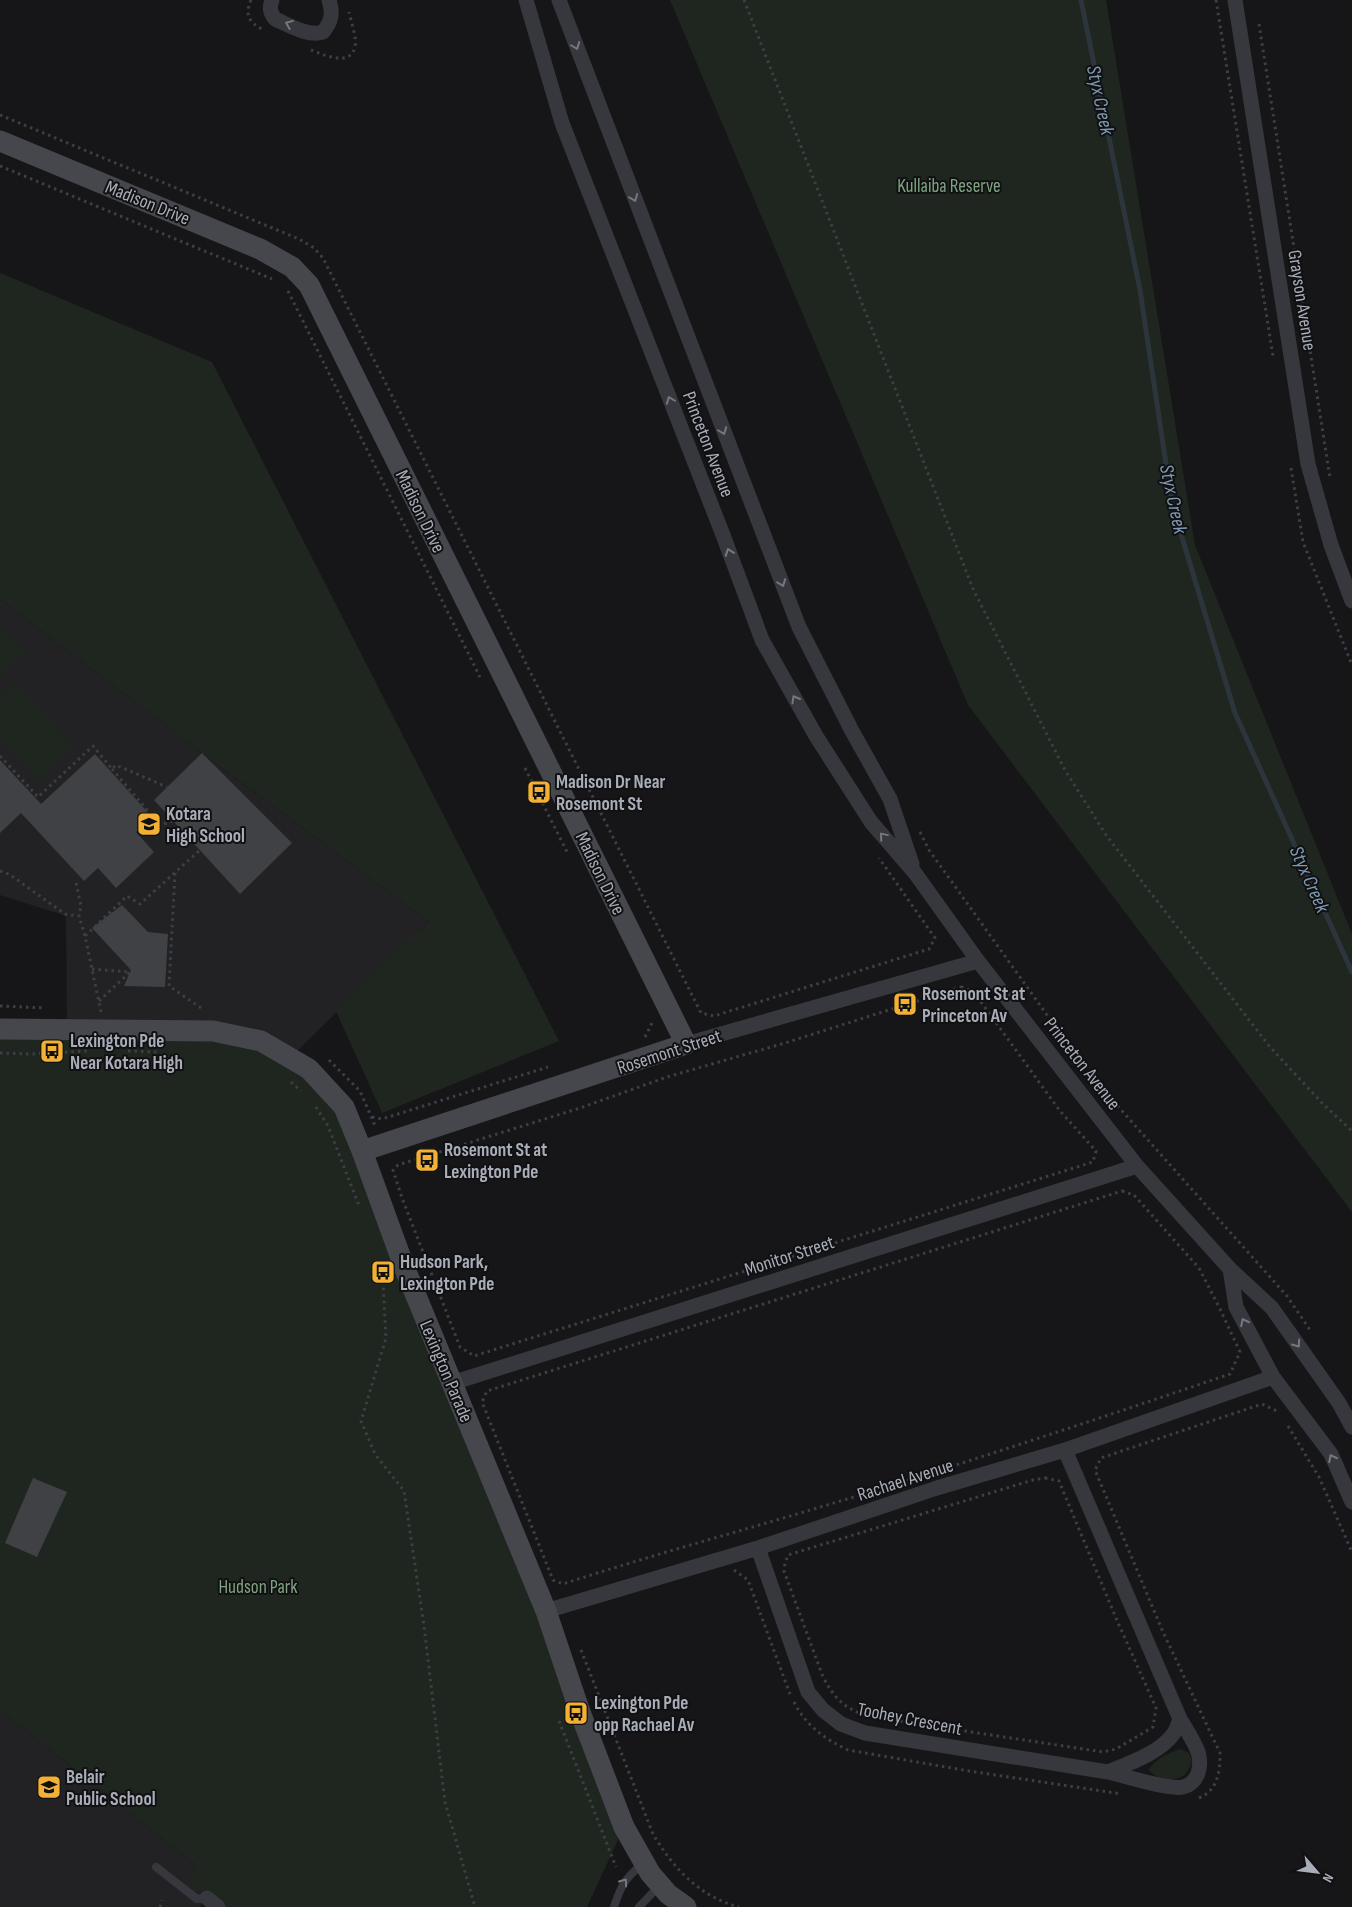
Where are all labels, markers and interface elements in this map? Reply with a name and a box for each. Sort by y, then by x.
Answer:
one-way arrow [285,20,294,31]
one-way arrow [570,41,580,49]
water label: Styx Creek [1081,63,1119,138]
park label: Kullaiba Reserve [897,175,1001,198]
street label: Madison Drive [102,176,193,231]
one-way arrow [628,193,638,201]
street label: Grayson Avenue [1282,248,1321,352]
street label: Princeton Avenue [677,388,738,501]
one-way arrow [666,396,677,405]
one-way arrow [717,426,727,435]
water label: Styx Creek [1154,462,1192,537]
street label: Madison Drive [390,467,450,557]
one-way arrow [725,548,735,556]
one-way arrow [776,578,786,586]
one-way arrow [792,696,802,705]
place label: Madison Dr Near Rosemont St [556,771,666,816]
bus stop icon: Madison Dr Near Rosemont St [526,779,552,805]
place label: Kotara High School [166,803,245,848]
school or university icon: Kotara High School [136,811,162,837]
street label: Madison Drive [570,829,630,919]
one-way arrow [881,833,889,842]
water label: Styx Creek [1284,842,1335,917]
place label: Rosemont St at Princeton Av [922,983,1025,1028]
bus stop icon: Rosemont St at Princeton Av [892,991,918,1017]
street label: Princeton Avenue [1038,1013,1125,1115]
street label: Rosemont Street [614,1025,725,1080]
place label: Lexington Pde Near Kotara High [70,1030,183,1075]
bus stop icon: Lexington Pde Near Kotara High [39,1038,65,1064]
place label: Rosemont St at Lexington Pde [444,1139,547,1184]
bus stop icon: Rosemont St at Lexington Pde [414,1147,440,1173]
street label: Monitor Street [742,1231,837,1282]
place label: Hudson Park, Lexington Pde [400,1251,494,1296]
bus stop icon: Hudson Park, Lexington Pde [370,1259,396,1285]
street label: Lexington Parade [414,1317,477,1426]
one-way arrow [1240,1318,1250,1327]
one-way arrow [1292,1338,1300,1347]
street label: Rachael Avenue [855,1454,956,1507]
one-way arrow [1328,1454,1338,1463]
park label: Hudson Park [218,1576,298,1599]
place label: Lexington Pde opp Rachael Av [594,1692,694,1737]
street label: Toohey Crescent [855,1698,964,1741]
bus stop icon: Lexington Pde opp Rachael Av [563,1700,589,1726]
place label: Belair Public School [66,1766,156,1811]
school or university icon: Belair Public School [36,1774,62,1800]
north arrow [1292,1847,1342,1897]
text: N [1319,1871,1337,1885]
one-way arrow [618,1878,627,1888]

